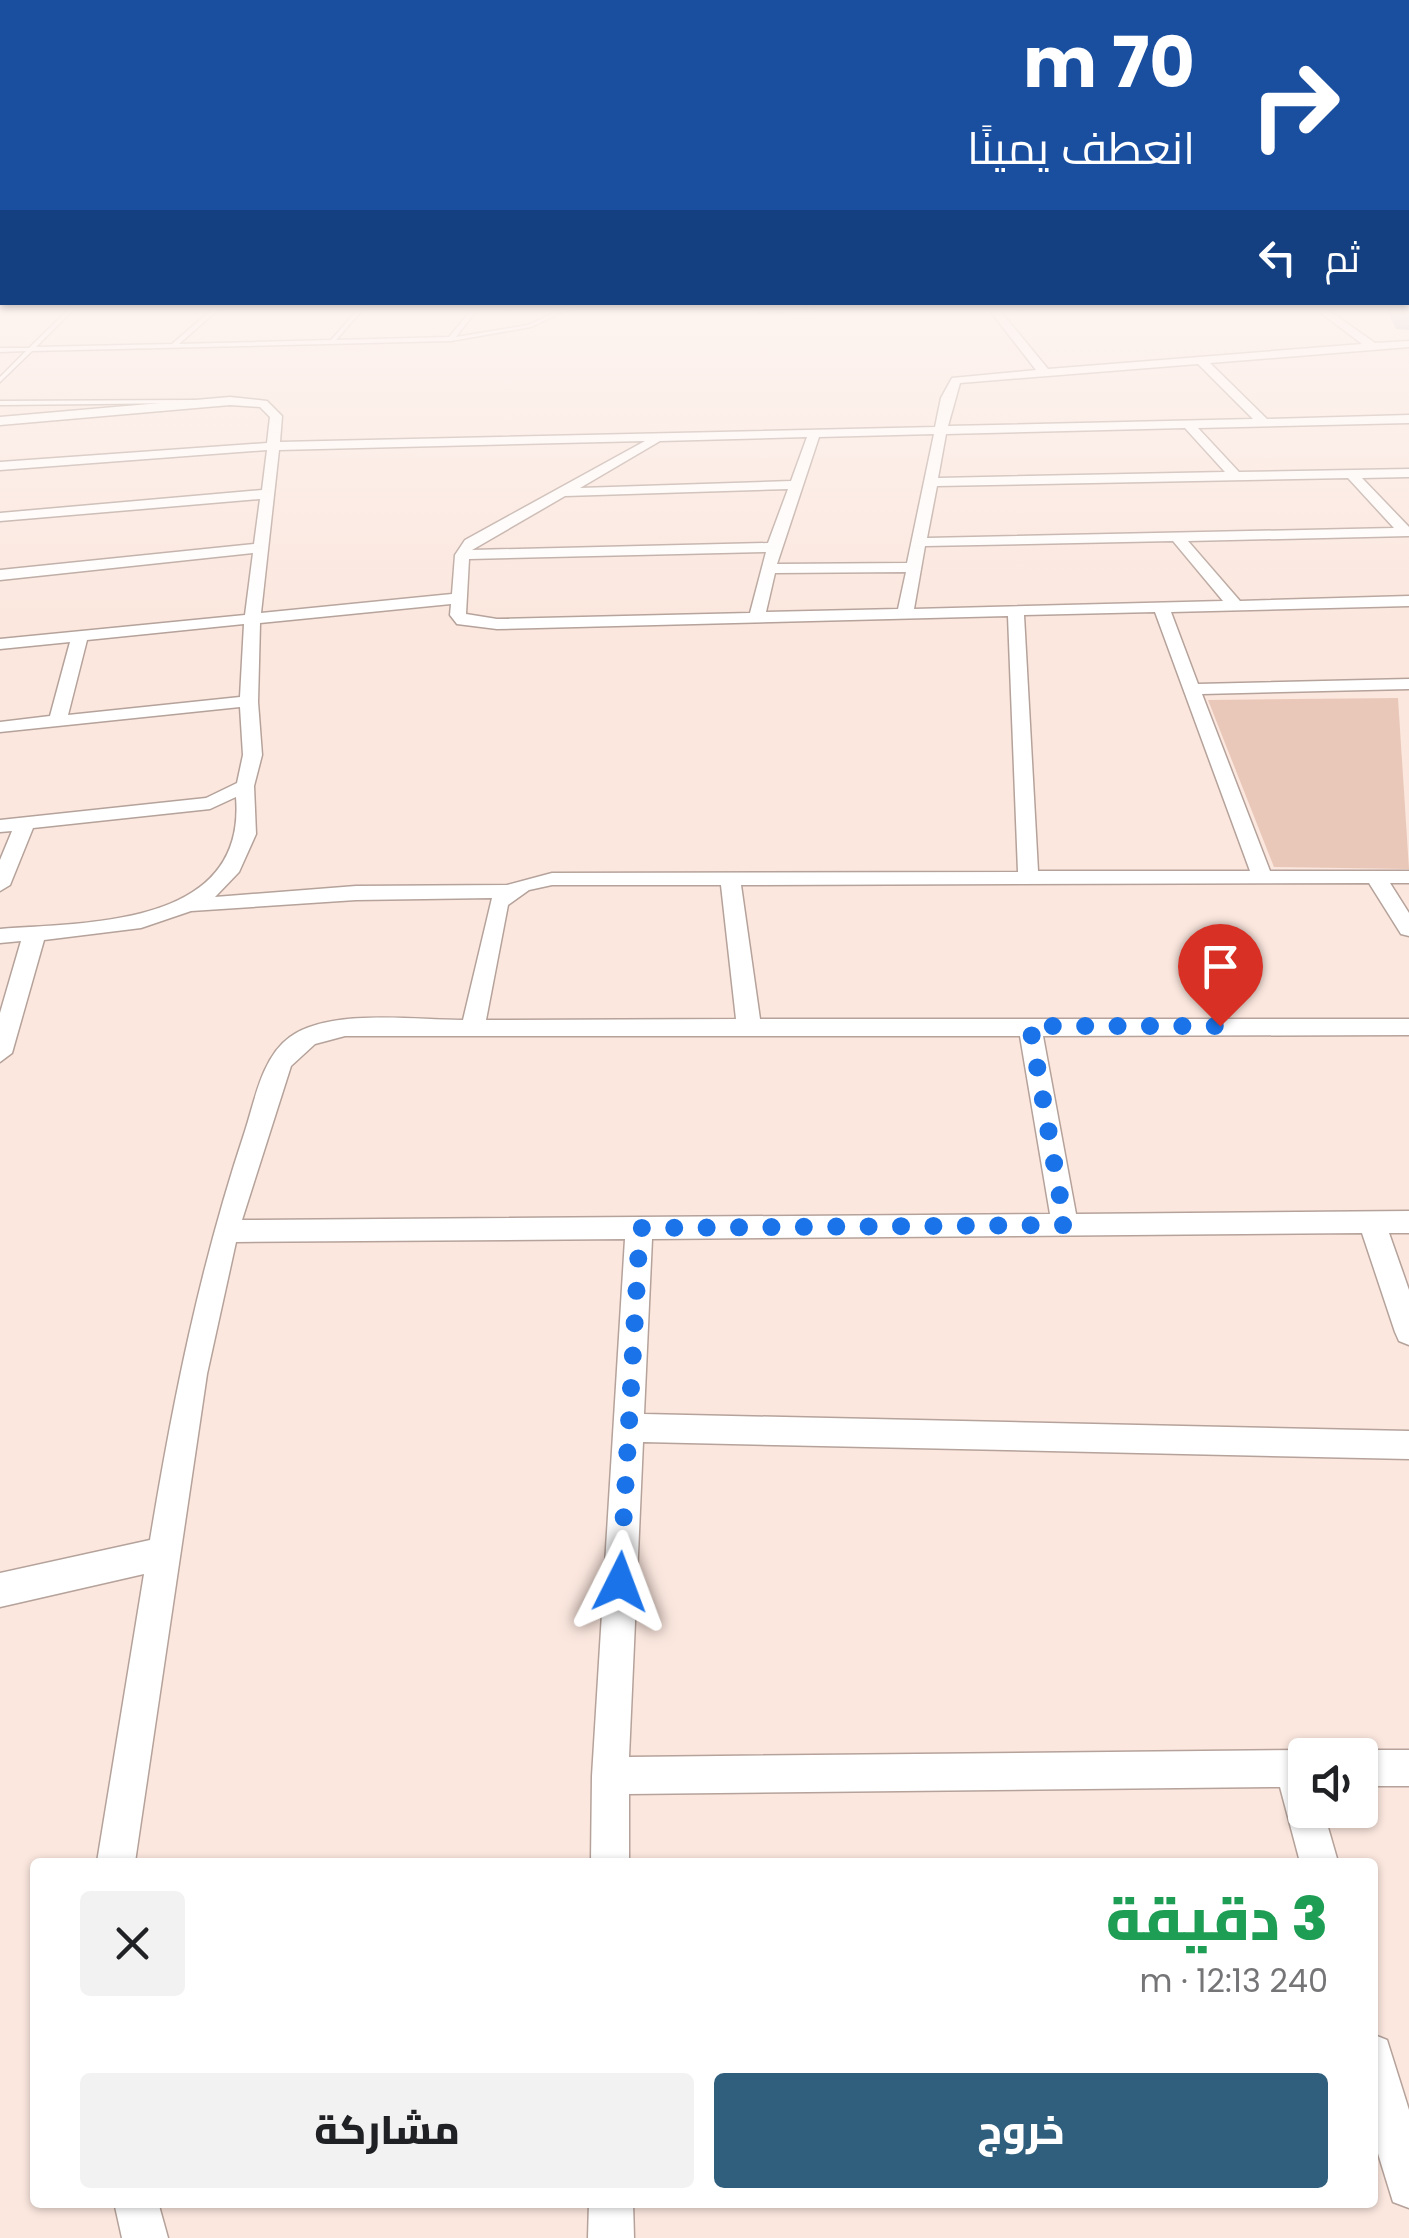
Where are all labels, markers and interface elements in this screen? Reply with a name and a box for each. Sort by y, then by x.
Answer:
text: 70 m [1023,13,1195,112]
icon: right [1230,40,1360,170]
text: انعطف يمينًا [967,117,1195,180]
icon: left [1250,230,1305,285]
text: ثم [1325,232,1360,285]
pin [1178,924,1263,1027]
icon: arrive [1193,939,1248,994]
position arrow [568,1530,672,1634]
map controls [1288,1738,1378,1828]
button: sound [1288,1738,1378,1828]
text: 3 دقيقة [1106,1877,1328,1961]
button: close [80,1891,185,1996]
text: 240 m · 12:13 [1139,1958,1328,2003]
button: مشاركة [80,2073,694,2188]
button: خروج [714,2073,1328,2188]

